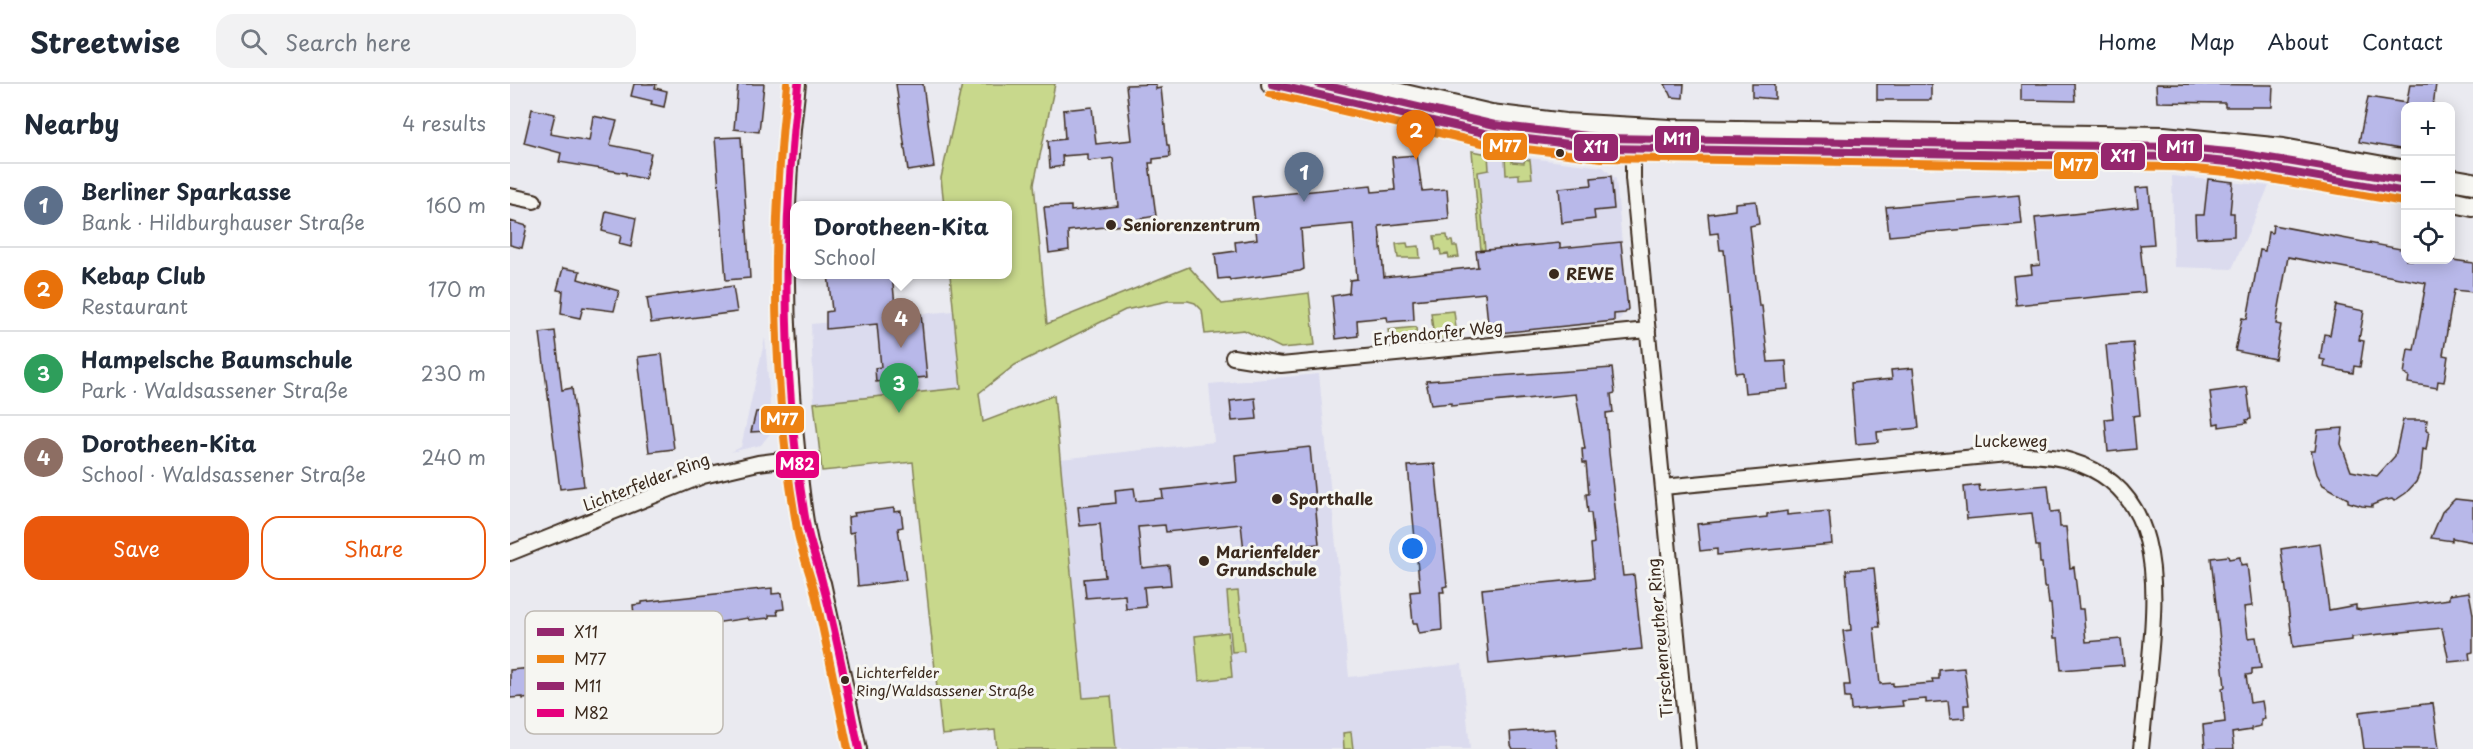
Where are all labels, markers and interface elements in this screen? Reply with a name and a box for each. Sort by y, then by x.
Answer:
search box [216,14,636,68]
text: Streetwise [30,20,180,63]
icon: search [237,25,270,58]
text: Search here [285,25,411,58]
text: Home [2098,25,2157,57]
text: Map [2190,25,2235,57]
text: About [2268,25,2329,57]
text: Contact [2362,25,2443,57]
map controls [2401,102,2455,264]
button: + [2401,102,2455,156]
text: Nearby [24,104,119,143]
text: 4 results [402,108,486,138]
pin: 2 [1396,110,1436,160]
line badge: M11 [1654,125,1700,154]
text: M11 [1663,126,1692,150]
line badge: M77 [1482,132,1528,161]
text: M77 [1489,133,1521,157]
line badge: X11 [1573,133,1619,162]
line badge: M11 [2157,133,2203,162]
text: X11 [1582,134,1609,158]
text: M11 [2166,134,2195,158]
line badge: X11 [2100,142,2146,171]
text: X11 [2109,143,2136,167]
unlabelled marker [1554,147,1566,159]
line badge: M77 [2053,151,2099,180]
pin: 1 [1284,152,1324,202]
text: M77 [2060,152,2092,176]
button: − [2401,156,2455,210]
text: Berliner Sparkasse [81,174,291,207]
text: 1 [39,190,48,220]
text: 160 m [426,190,486,220]
popup [790,201,1012,279]
text: Bank · Hildburghauser Straße [81,207,365,237]
text: Dorotheen-Kita [813,209,989,242]
button: locate [2401,210,2455,264]
place label: Seniorenzentrum [1123,212,1260,236]
marker: Seniorenzentrum [1104,218,1118,232]
text: School [813,242,876,272]
text: Kebap Club [81,258,206,291]
place label: REWE [1566,261,1614,285]
marker: REWE [1547,267,1561,281]
text: 2 [36,274,51,304]
text: 170 m [428,274,486,304]
text: Restaurant [81,291,188,321]
pin: 4 [882,298,920,348]
street label: Erbendorfer Weg [1372,313,1504,351]
text: Hampelsche Baumschule [81,342,353,375]
text: 3 [37,358,50,388]
text: 230 m [421,358,486,388]
pin: 3 [880,364,918,413]
text: Park · Waldsassener Straße [81,375,348,405]
line badge: M77 [760,405,805,434]
text: M77 [766,406,798,430]
text: Dorotheen-Kita [81,426,257,459]
street label: Luckeweg [1974,428,2048,452]
text: 4 [37,442,50,472]
text: 240 m [421,442,486,472]
street label: Lichterfelder Ring [579,446,712,516]
line badge: M82 [775,450,820,479]
text: M82 [779,451,815,475]
text: School · Waldsassener Straße [81,459,366,489]
place label: Sporthalle [1289,486,1373,510]
marker: Sporthalle [1270,492,1284,506]
button: Save [24,516,249,580]
button: Share [261,516,486,580]
your location [1398,534,1427,563]
place label: Marienfelder Grundschule [1216,539,1321,581]
marker: Marienfelder Grundschule [1197,554,1211,568]
street label: Tirschenreuther Ring [1640,557,1678,719]
legend [525,611,723,734]
text: X11 [574,619,598,643]
text: M77 [574,646,607,670]
place label: Lichterfelder Ring/Waldsassener Straße [856,662,1034,701]
text: M11 [574,673,601,697]
marker: Lichterfelder Ring/Waldsassener Straße [839,674,851,686]
text: M82 [574,700,609,724]

